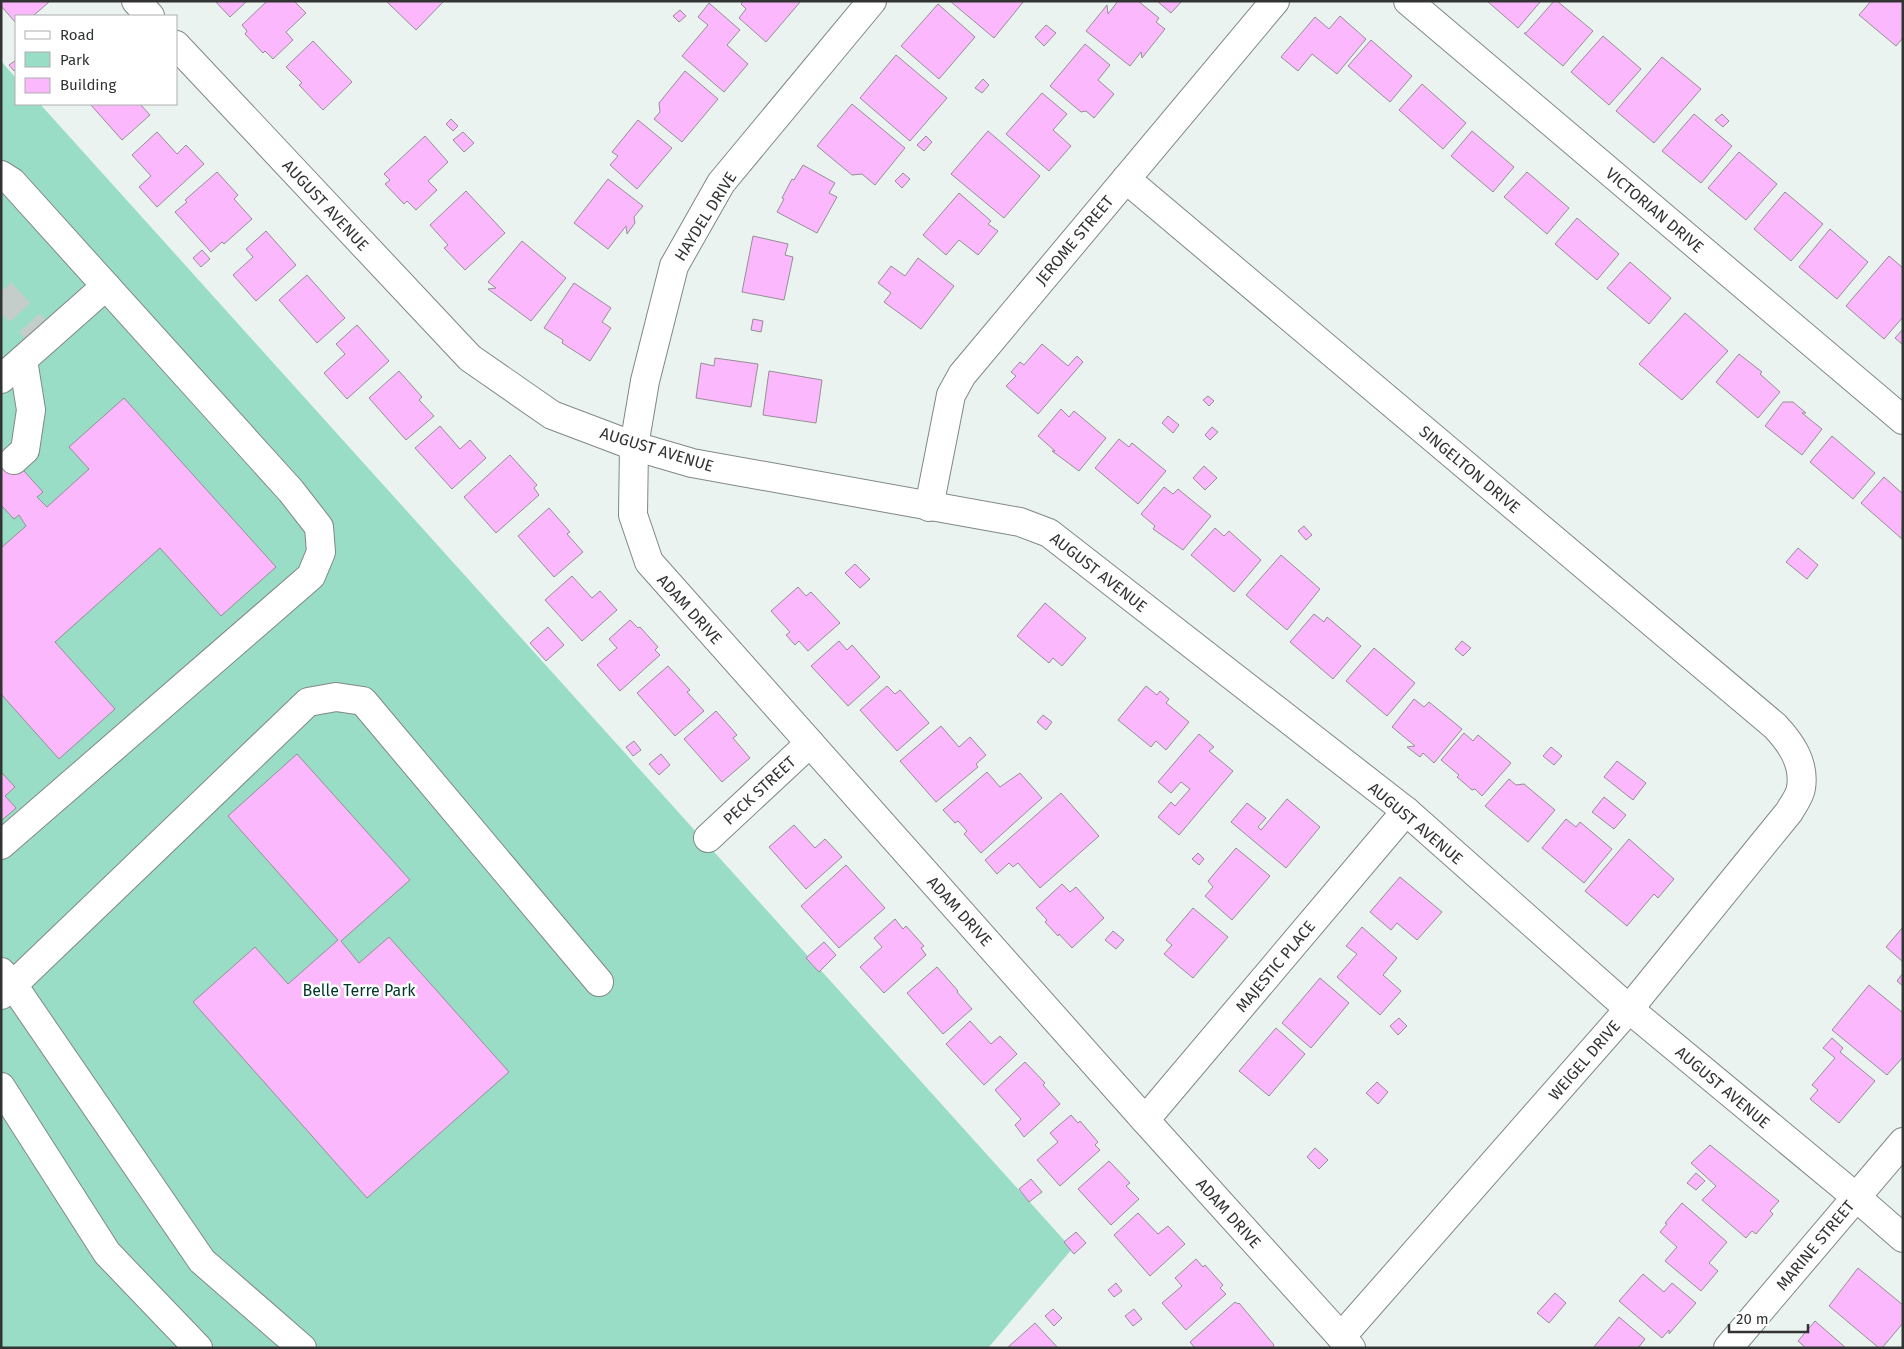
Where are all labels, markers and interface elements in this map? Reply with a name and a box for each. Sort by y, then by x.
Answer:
legend [15,15,178,105]
text: Road [60,26,95,44]
text: Park [60,51,90,69]
text: Building [60,76,116,94]
street label: AUGUST AVENUE [279,156,373,255]
street label: VICTORIAN DRIVE [1602,164,1708,257]
street label: HAYDEL DRIVE [671,168,740,264]
street label: JEROME STREET [1031,191,1118,289]
street label: SINGELTON DRIVE [1415,422,1524,517]
street label: AUGUST AVENUE [598,423,716,476]
street label: AUGUST AVENUE [1047,529,1151,616]
street label: ADAM DRIVE [653,571,726,648]
street label: PECK STREET [719,752,800,829]
street label: AUGUST AVENUE [1365,778,1467,868]
street label: ADAM DRIVE [923,873,996,950]
street label: MAJESTIC PLACE [1232,917,1319,1016]
park label: Belle Terre Park [302,981,416,1000]
street label: WEIGEL DRIVE [1545,1017,1624,1104]
street label: AUGUST AVENUE [1672,1042,1774,1132]
street label: ADAM DRIVE [1192,1175,1265,1252]
street label: MARINE STREET [1772,1196,1859,1294]
scale bar [1729,1302,1808,1334]
text: 20 m [1736,1310,1769,1328]

